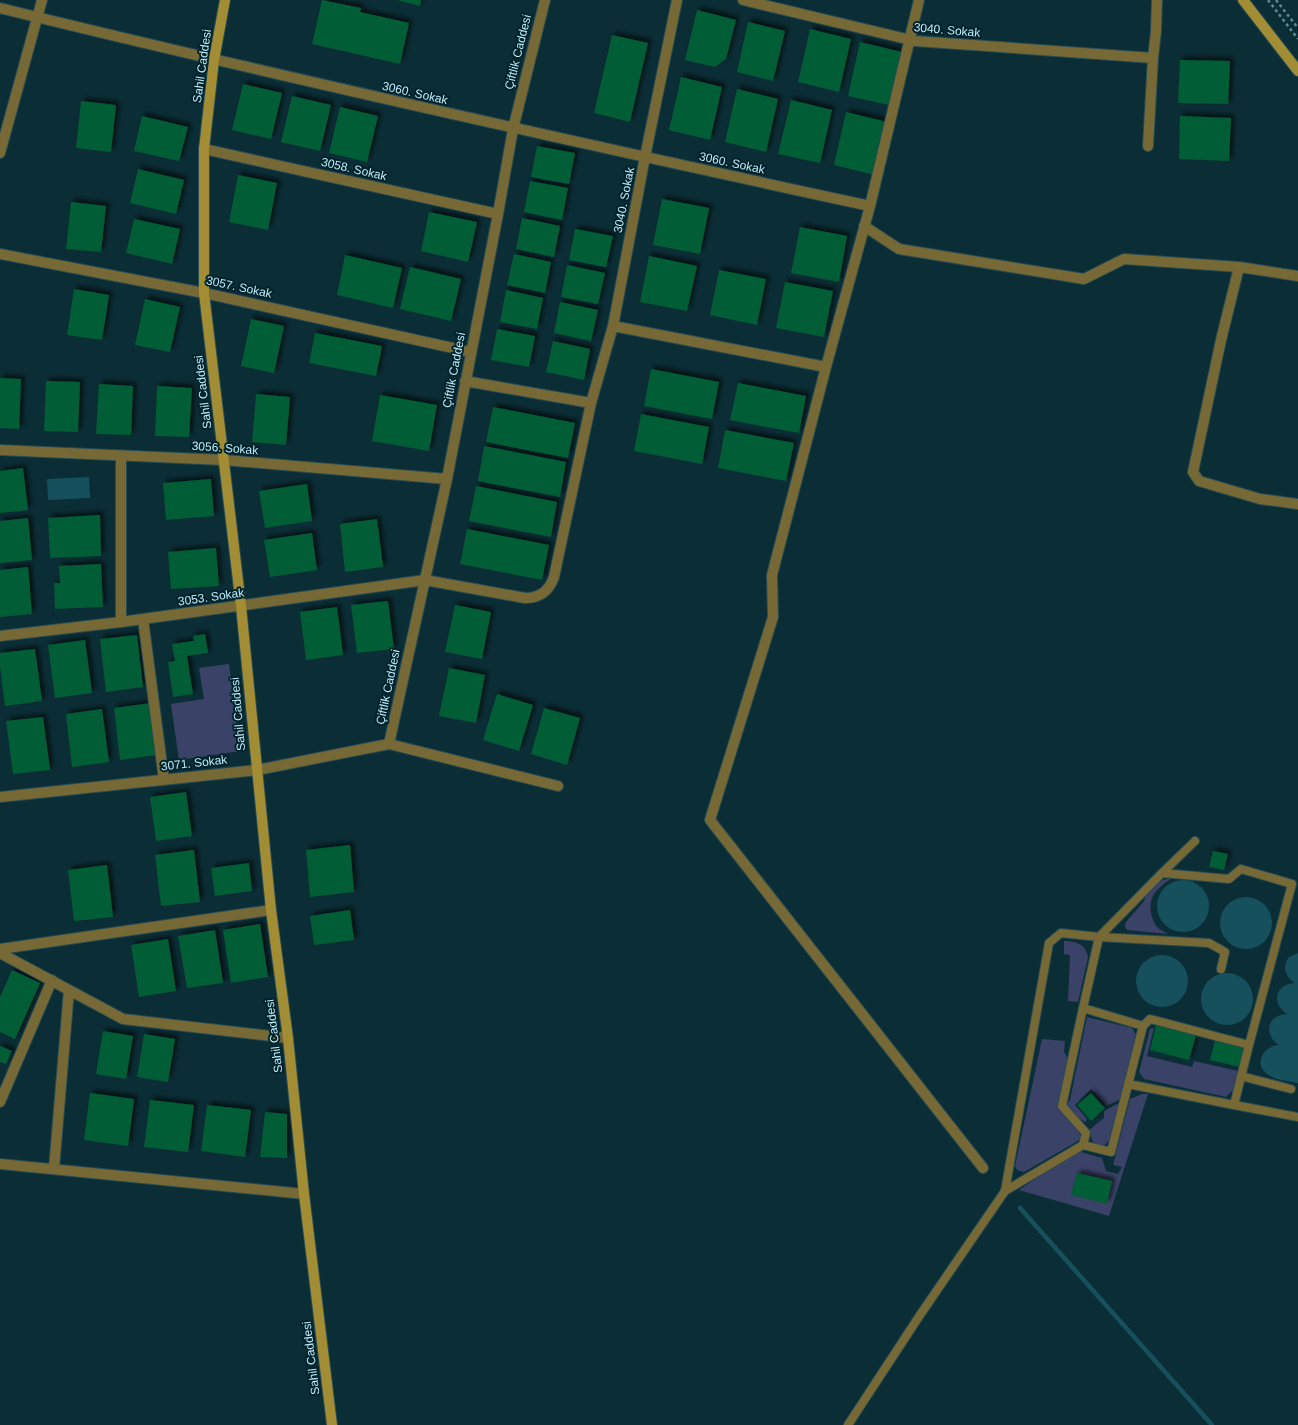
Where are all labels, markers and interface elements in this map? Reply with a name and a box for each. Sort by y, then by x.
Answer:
street label: Çiftlik Caddesi [502,13,534,91]
street label: 3040. Sokak [913,20,982,40]
street label: Sahil Caddesi [190,28,214,104]
street label: 3060. Sokak [381,79,450,108]
street label: 3060. Sokak [698,149,767,177]
street label: 3058. Sokak [320,155,389,184]
street label: 3040. Sokak [611,165,637,234]
street label: 3057. Sokak [205,273,274,301]
street label: Çiftlik Caddesi [440,331,468,409]
street label: Sahil Caddesi [192,354,214,430]
street label: 3056. Sokak [191,439,260,457]
street label: 3053. Sokak [177,585,246,609]
street label: Çiftlik Caddesi [373,648,403,726]
street label: Sahil Caddesi [228,677,248,751]
street label: 3071. Sokak [160,752,229,773]
street label: Sahil Caddesi [263,998,285,1074]
street label: Sahil Caddesi [300,1320,322,1396]

